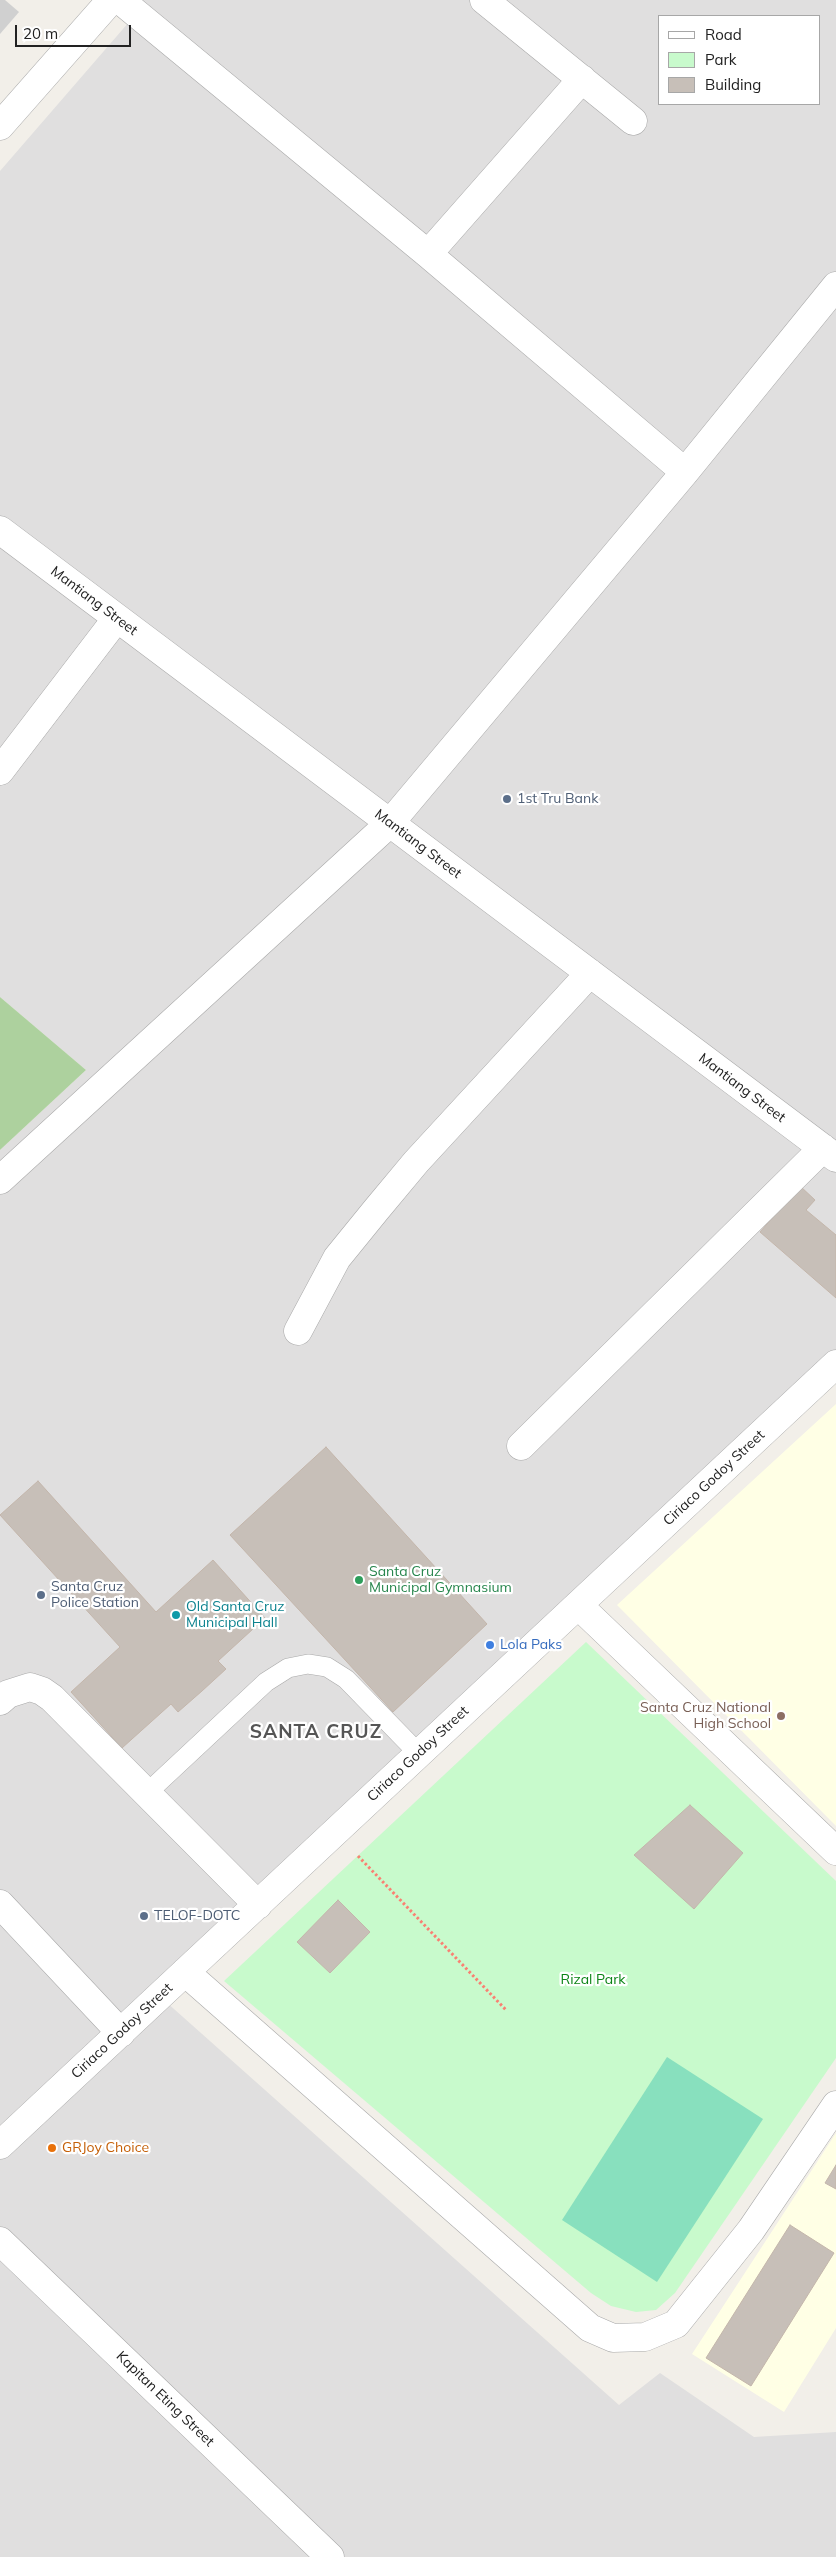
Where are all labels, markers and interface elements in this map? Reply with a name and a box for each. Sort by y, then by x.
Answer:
scale bar [18,15,134,47]
legend [658,15,821,105]
text: 20 m [23,24,58,43]
text: Road [705,25,742,44]
text: Park [705,50,737,69]
text: Building [705,75,761,94]
street label: Mantiang Street [47,563,141,639]
place label: 1st Tru Bank [517,791,598,807]
marker: 1st Tru Bank [501,793,513,805]
street label: Mantiang Street [371,806,465,882]
street label: Mantiang Street [695,1050,789,1126]
street label: Ciriaco Godoy Street [660,1427,768,1529]
place label: Santa Cruz Municipal Gymnasium [369,1564,512,1596]
marker: Santa Cruz Municipal Gymnasium [353,1574,365,1586]
place label: Santa Cruz Police Station [51,1579,139,1611]
marker: Santa Cruz Police Station [35,1589,47,1601]
place label: Old Santa Cruz Municipal Hall [186,1599,284,1631]
marker: Old Santa Cruz Municipal Hall [170,1609,182,1621]
place label: Lola Paks [500,1637,562,1653]
marker: Lola Paks [484,1639,496,1651]
place label: Santa Cruz National High School [640,1700,771,1732]
street label: Ciriaco Godoy Street [364,1703,472,1805]
marker: Santa Cruz National High School [775,1710,787,1722]
district label: SANTA CRUZ [249,1721,383,1743]
place label: TELOF-DOTC [154,1908,240,1924]
marker: TELOF-DOTC [138,1910,150,1922]
park label: Rizal Park [560,1972,626,1988]
street label: Ciriaco Godoy Street [68,1980,176,2082]
place label: GRJoy Choice [62,2140,149,2156]
marker: GRJoy Choice [46,2142,58,2154]
street label: Kapitan Eting Street [113,2348,217,2450]

